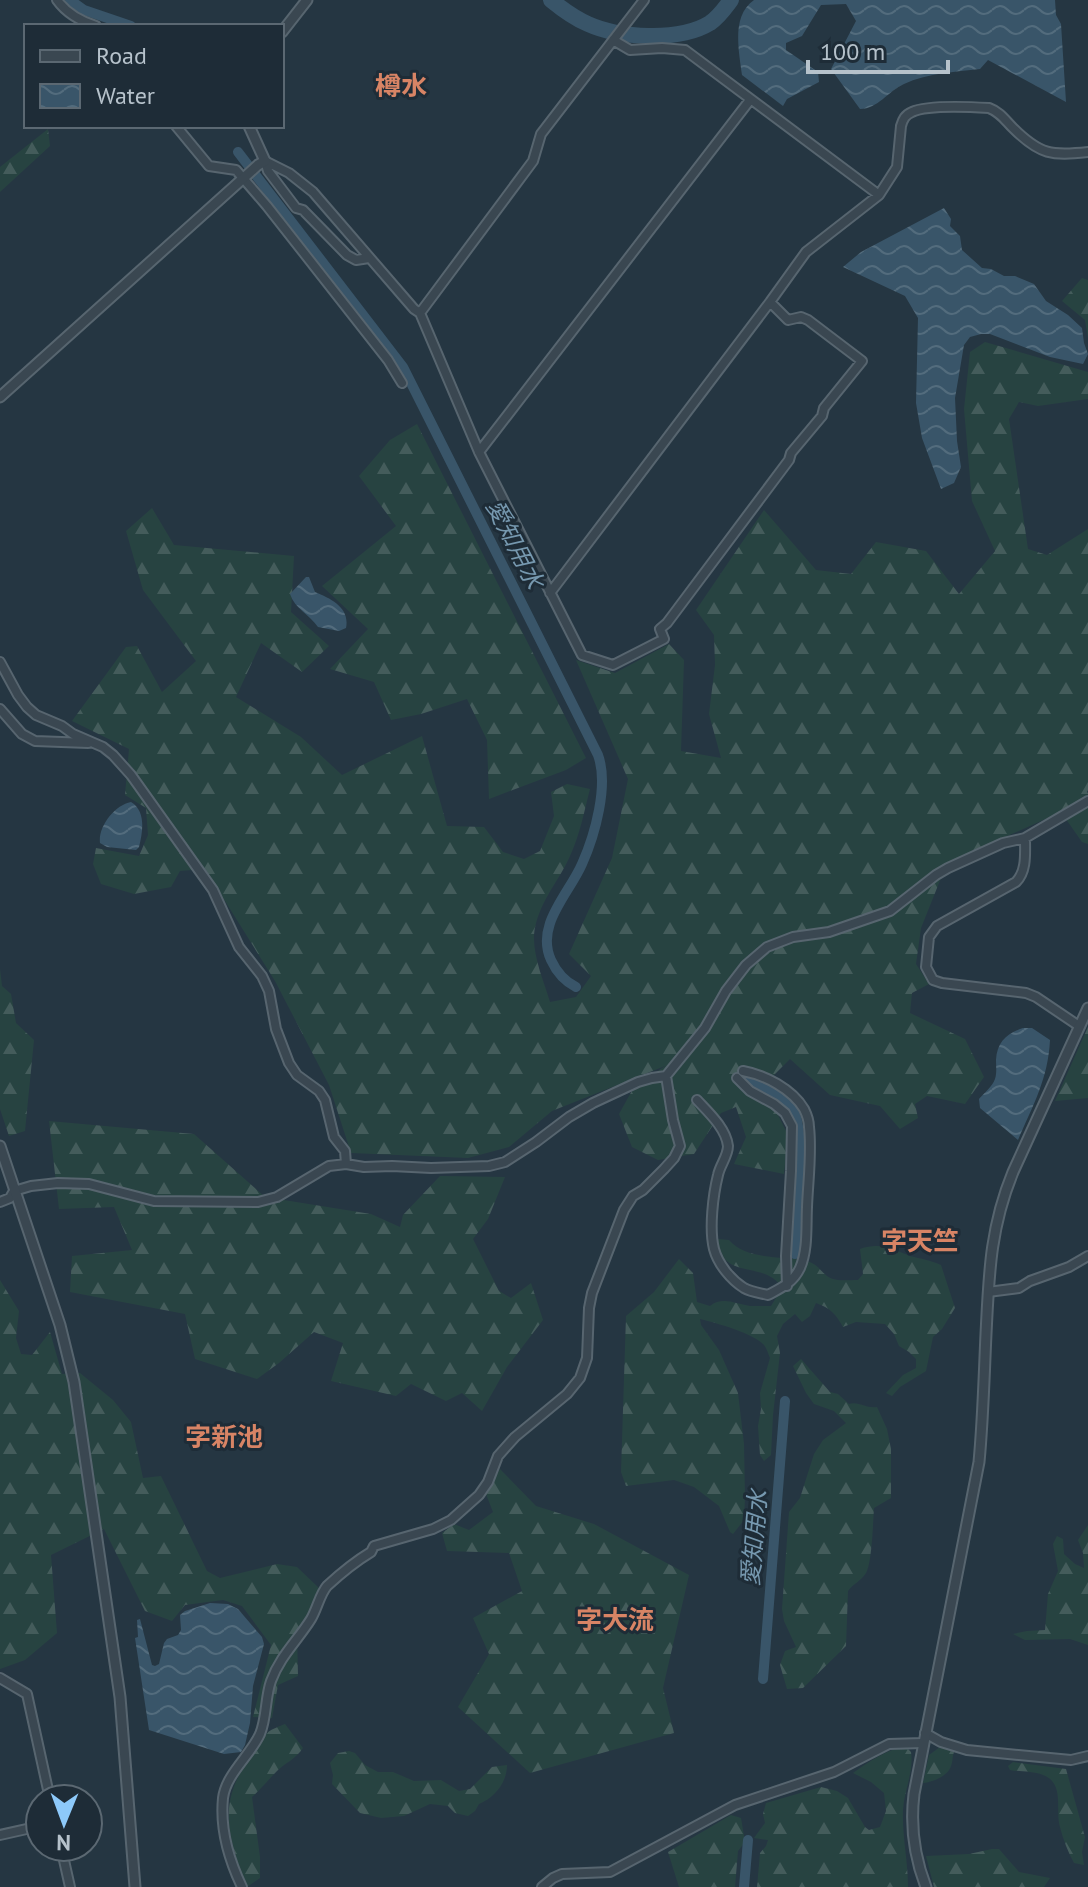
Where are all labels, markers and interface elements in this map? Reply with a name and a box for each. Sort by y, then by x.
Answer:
legend [24,24,284,128]
scale bar [808,24,948,74]
text: 100 m [820,36,885,67]
text: Road [96,40,147,71]
district label: 樽水 [375,69,427,102]
text: Water [96,80,155,111]
water label: 愛知用水 [479,494,552,596]
district label: 字天竺 [881,1224,959,1257]
district label: 字新池 [185,1420,263,1453]
water label: 愛知用水 [734,1486,774,1587]
district label: 字大流 [576,1603,654,1636]
north arrow [24,1783,104,1863]
text: N [56,1829,71,1857]

